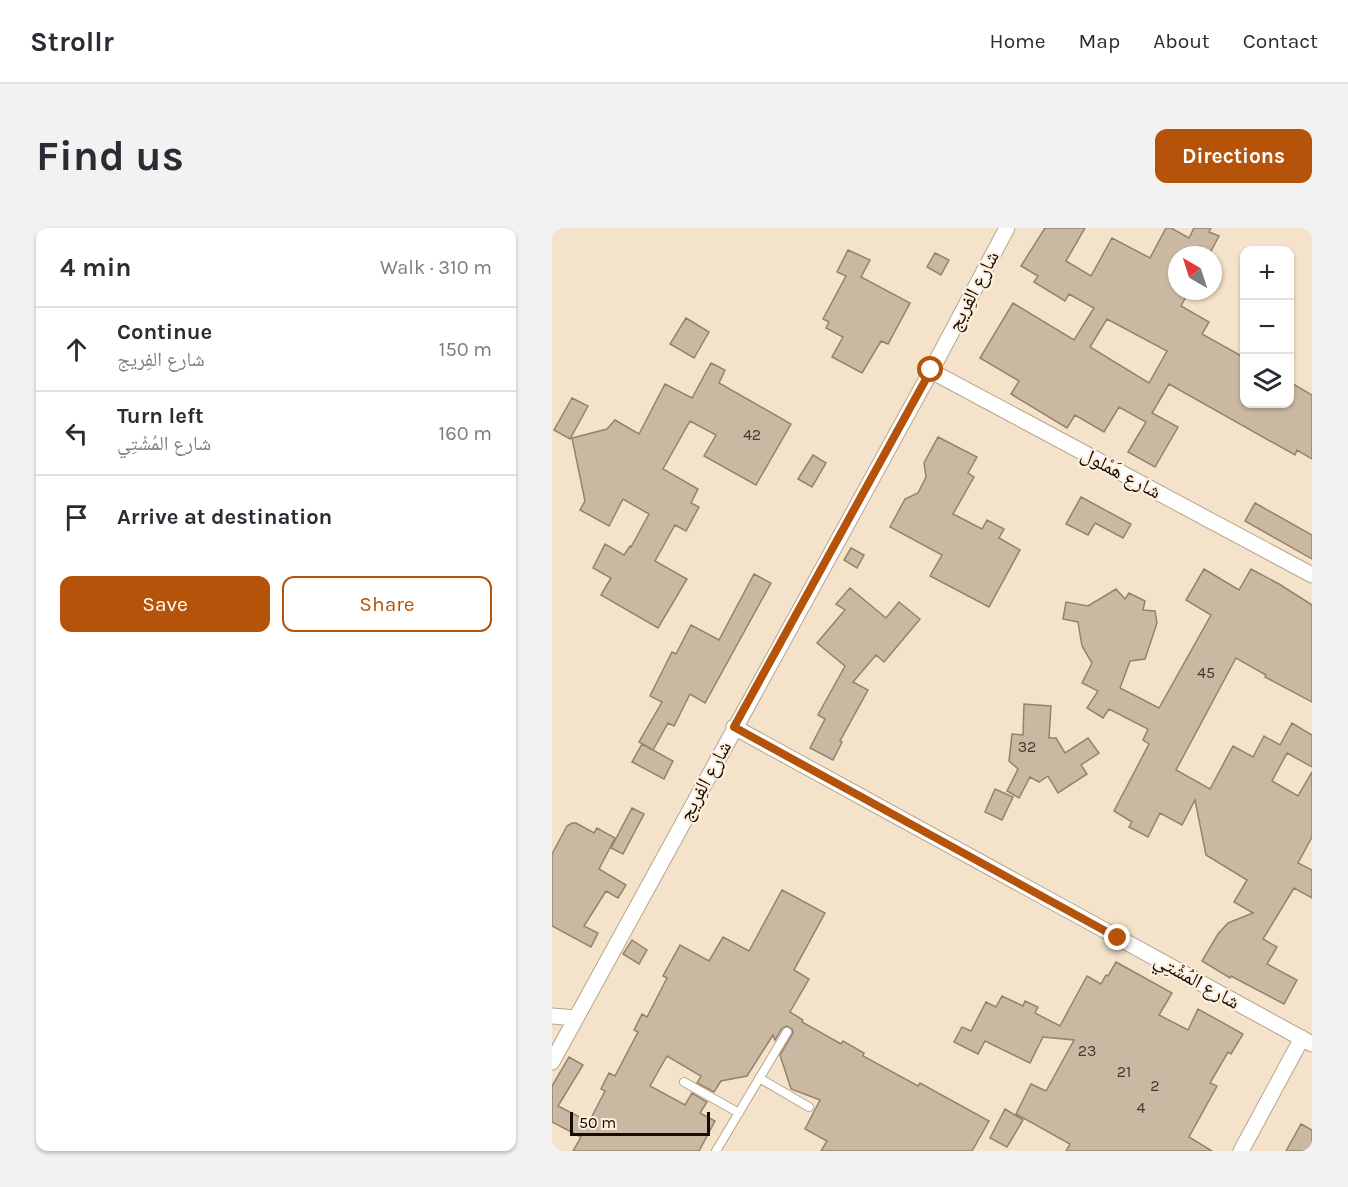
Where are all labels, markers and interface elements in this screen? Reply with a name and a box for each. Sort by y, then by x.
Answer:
text: Strollr [30,25,114,58]
text: Home [990,29,1046,53]
text: Map [1079,29,1120,53]
text: About [1153,29,1210,53]
text: Contact [1243,29,1318,53]
button: Directions [1155,129,1312,183]
text: Find us [36,131,184,181]
north arrow [1168,246,1222,300]
map controls [1240,246,1294,408]
button: + [1240,246,1294,300]
street label: شارع الفِريج [942,247,1005,336]
text: 4 min [60,252,131,283]
text: Walk · 310 m [380,256,492,279]
button: − [1240,300,1294,354]
text: Continue [117,319,212,345]
icon: ahead [60,333,93,366]
text: 150 m [439,338,492,361]
text: شارع الفِريج [117,348,205,371]
button: layers [1240,354,1294,408]
route start [917,356,943,382]
text: Turn left [117,403,204,429]
icon: left [60,417,93,450]
text: 160 m [439,422,492,445]
house number: 42 [743,425,761,444]
text: شارع المُشْتِي [117,432,211,455]
street label: شارع هَمْلول [1077,442,1165,505]
icon: arrive [60,501,93,534]
text: Arrive at destination [117,504,332,530]
button: Save [60,576,270,632]
button: Share [282,576,492,632]
house number: 45 [1197,663,1215,682]
street label: شارع الفِريج [674,737,737,825]
house number: 32 [1018,737,1036,756]
route end [1104,924,1130,950]
street label: شارع المُشْتِي [1148,948,1244,1017]
house number: 23 [1078,1041,1096,1060]
house number: 21 [1117,1062,1131,1081]
house number: 2 [1150,1076,1160,1095]
house number: 4 [1137,1098,1146,1117]
scale bar [570,1109,710,1136]
text: 50 m [579,1113,616,1132]

